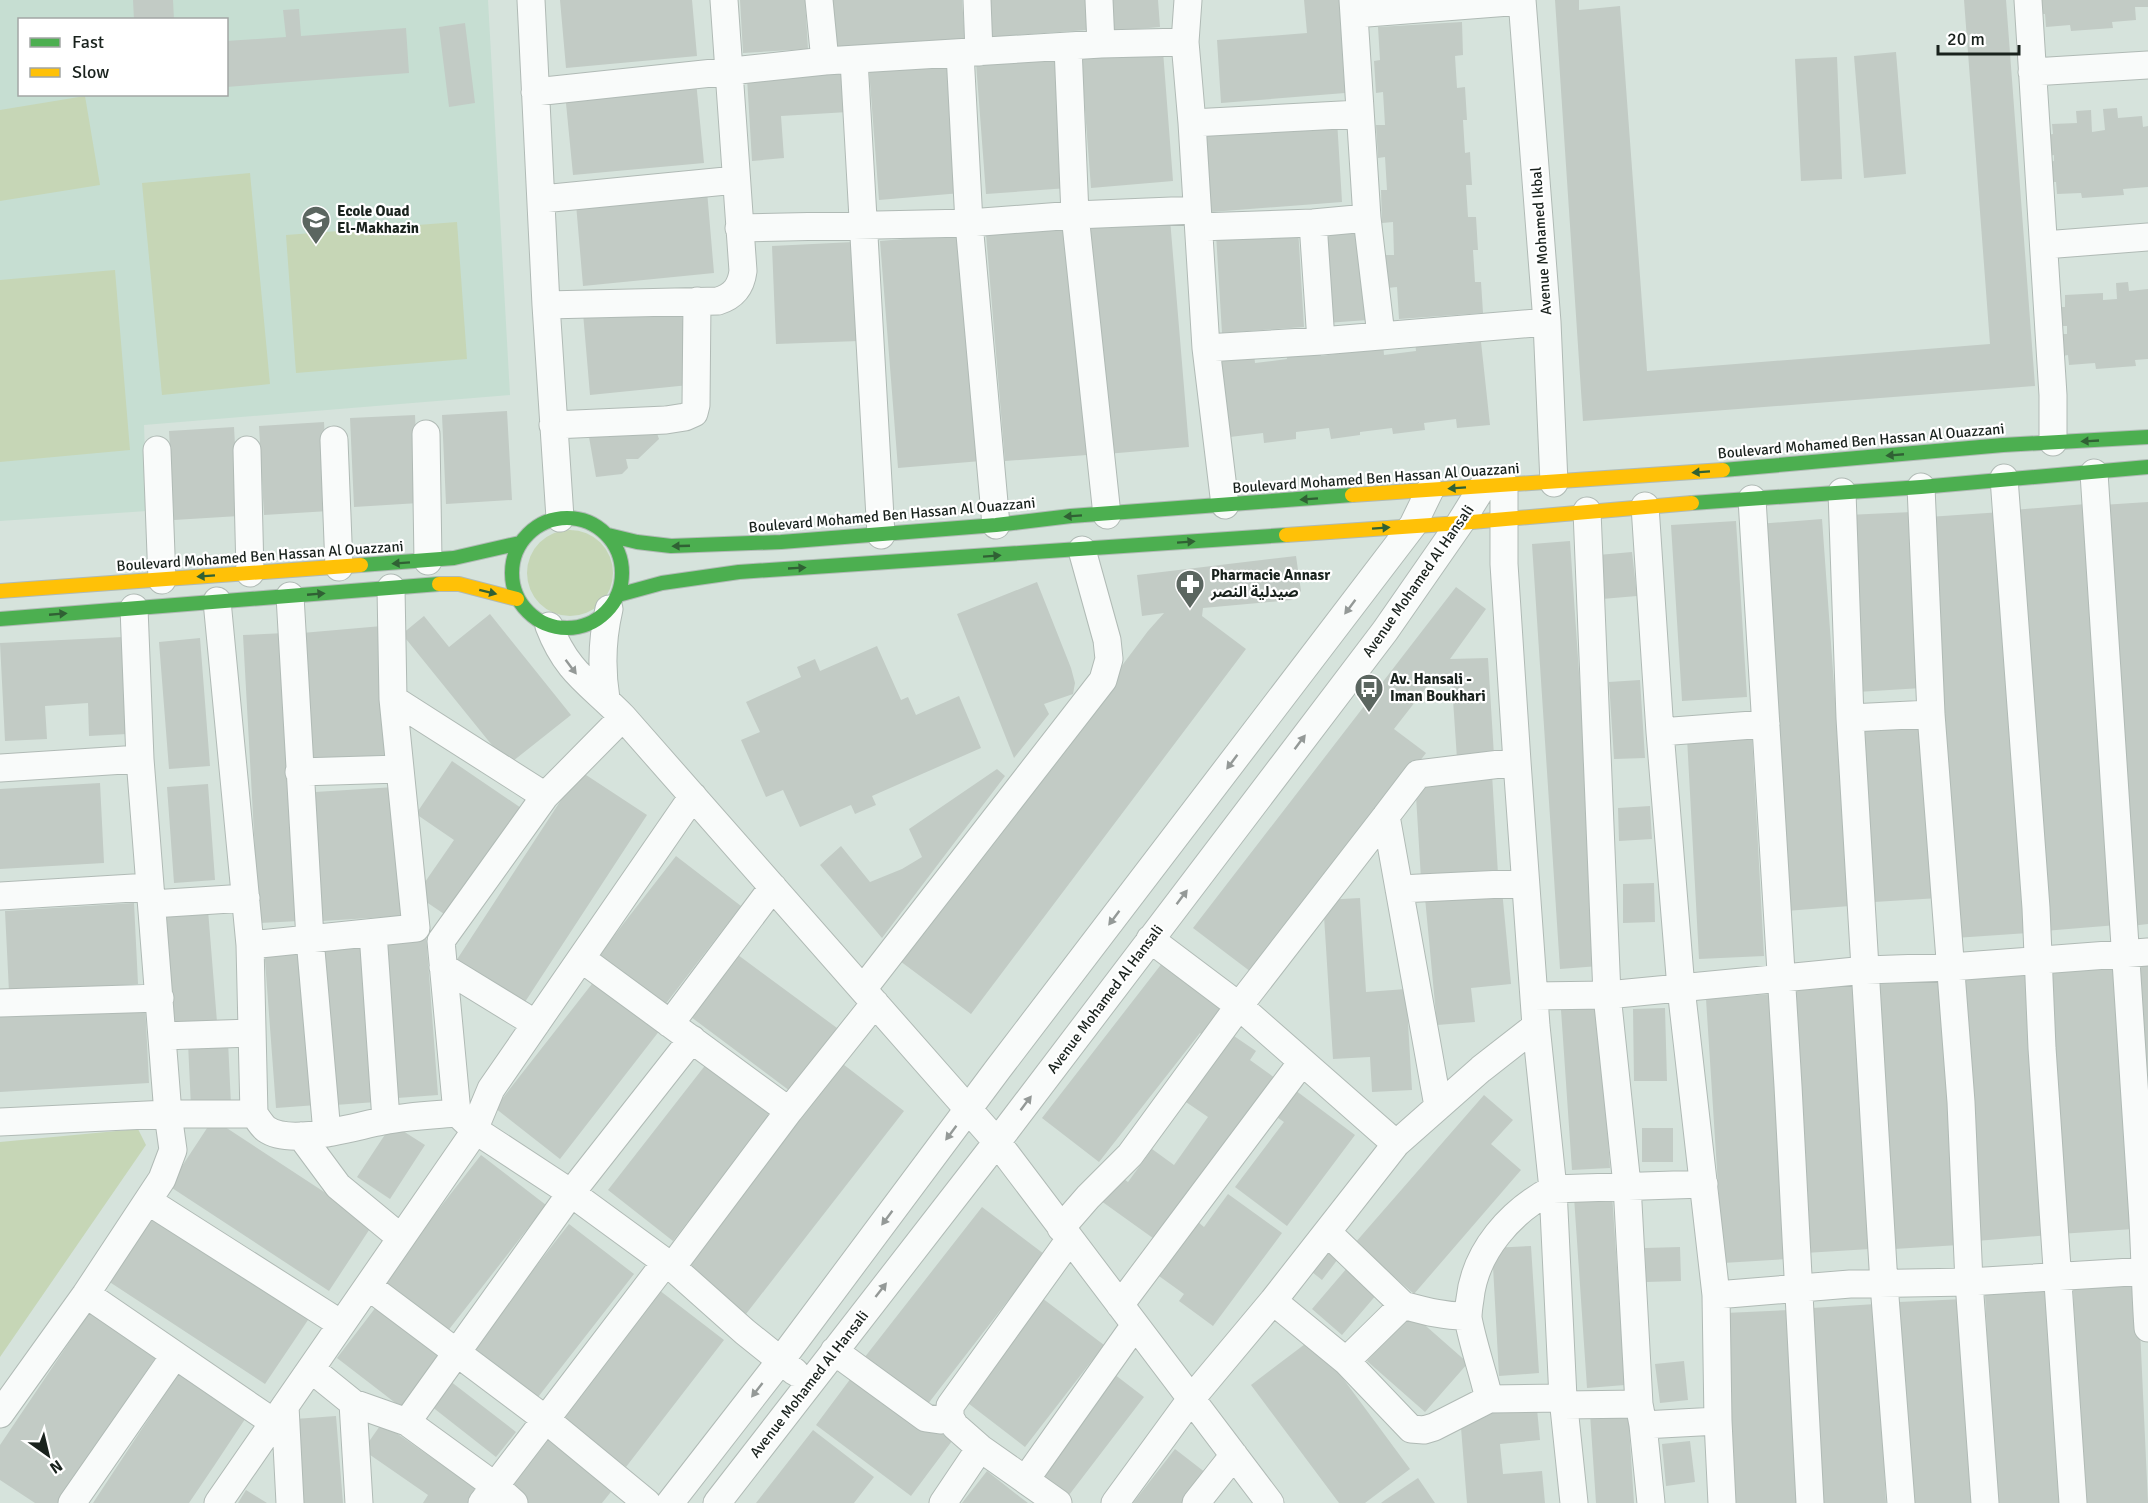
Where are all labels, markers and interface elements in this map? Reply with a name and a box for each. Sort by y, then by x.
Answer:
legend [18,18,228,96]
scale bar [1938,18,2019,56]
text: 20 m [1947,28,1985,50]
text: Fast [72,31,104,53]
text: Slow [72,61,109,83]
street label: Avenue Mohamed Ikbal [1527,166,1555,316]
place label: Ecole Ouad El-Makhazin [337,202,419,237]
school or university icon: Ecole Ouad El-Makhazin [300,204,332,246]
street label: Boulevard Mohamed Ben Hassan Al Ouazzani [1717,419,2005,463]
one-way arrow [2080,436,2099,445]
one-way arrow [1886,450,1905,460]
street label: Boulevard Mohamed Ben Hassan Al Ouazzani [1232,459,1520,497]
one-way arrow [1691,467,1710,477]
one-way arrow [1447,483,1466,493]
street label: Boulevard Mohamed Ben Hassan Al Ouazzani [748,493,1036,537]
one-way arrow [1300,494,1319,504]
street label: Avenue Mohamed Al Hansali [1358,501,1478,661]
one-way arrow [1063,512,1082,521]
one-way arrow [1371,523,1390,532]
street label: Boulevard Mohamed Ben Hassan Al Ouazzani [116,537,404,575]
one-way arrow [1177,537,1196,547]
one-way arrow [671,541,690,550]
one-way arrow [982,551,1001,561]
one-way arrow [391,558,410,567]
one-way arrow [788,564,807,573]
place label: Pharmacie Annasr صيدلية النصر [1210,566,1330,601]
pharmacy icon: Pharmacie Annasr صيدلية النصر [1174,568,1206,610]
one-way arrow [197,572,216,581]
one-way arrow [479,587,497,597]
one-way arrow [306,589,325,599]
one-way arrow [1345,600,1357,615]
one-way arrow [49,609,68,619]
one-way arrow [565,659,578,675]
place label: Av. Hansali - Iman Boukhari [1390,670,1486,705]
bus stop icon: Av. Hansali - Iman Boukhari [1353,672,1385,714]
one-way arrow [1294,735,1306,750]
one-way arrow [1226,754,1238,770]
one-way arrow [1176,890,1188,906]
one-way arrow [1108,910,1120,925]
street label: Avenue Mohamed Al Hansali [1043,921,1167,1077]
one-way arrow [1020,1096,1032,1111]
one-way arrow [944,1125,957,1141]
one-way arrow [882,1210,894,1225]
one-way arrow [875,1283,887,1299]
street label: Avenue Mohamed Al Hansali [746,1307,872,1461]
one-way arrow [752,1383,764,1398]
north arrow [18,1425,78,1485]
text: N [46,1455,66,1478]

